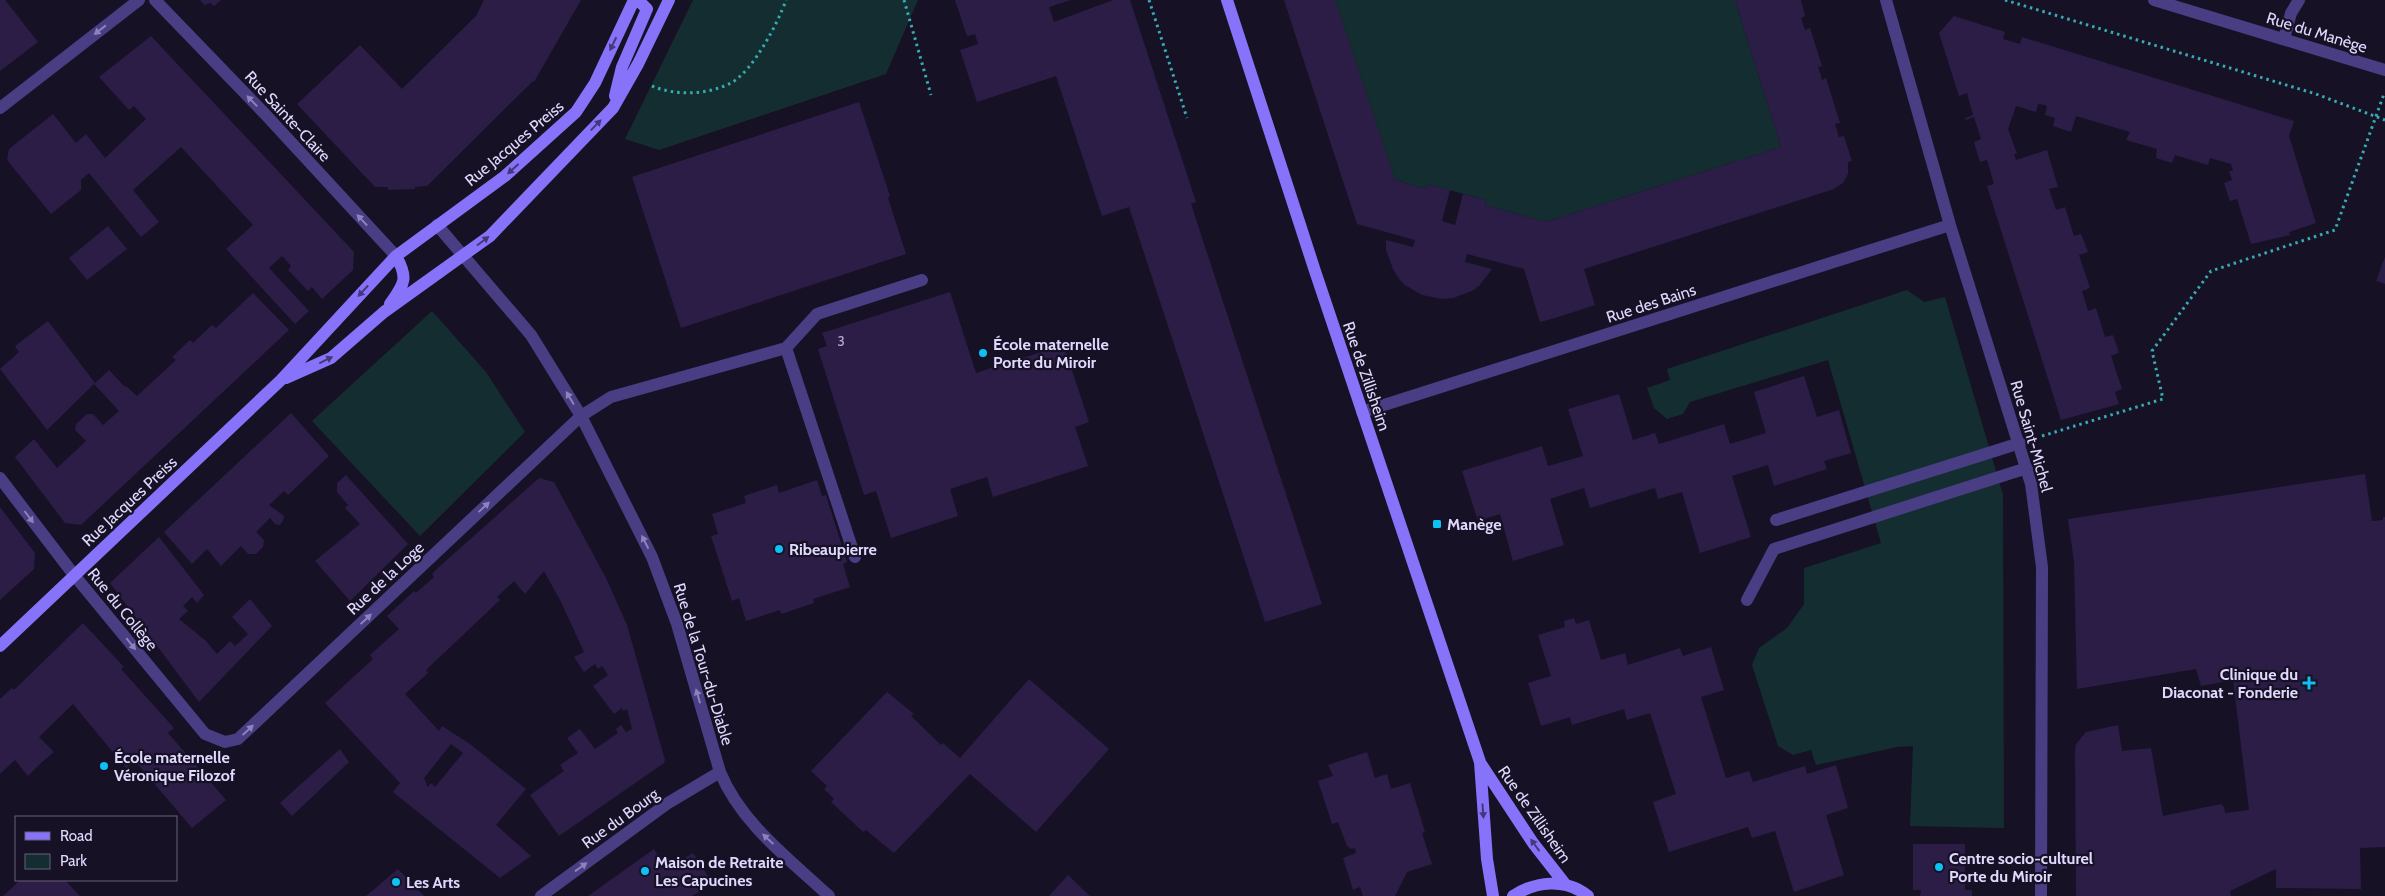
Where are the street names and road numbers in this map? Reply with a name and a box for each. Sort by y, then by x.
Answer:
street label: Rue du Manège [2264,8,2370,57]
street label: Rue Sainte-Claire [241,67,334,166]
street label: Rue Jacques Preiss [461,96,568,190]
street label: Rue des Bains [1604,280,1699,327]
street label: Rue de Zillisheim [1339,319,1394,433]
street label: Rue Saint-Michel [2007,378,2057,494]
street label: Rue Jacques Preiss [78,452,181,550]
street label: Rue de la Loge [343,538,428,619]
street label: Rue du Collège [84,564,162,654]
street label: Rue de la Tour-du-Diable [670,581,737,748]
street label: Rue de Zillisheim [1494,762,1575,867]
street label: Rue du Bourg [578,784,663,853]

